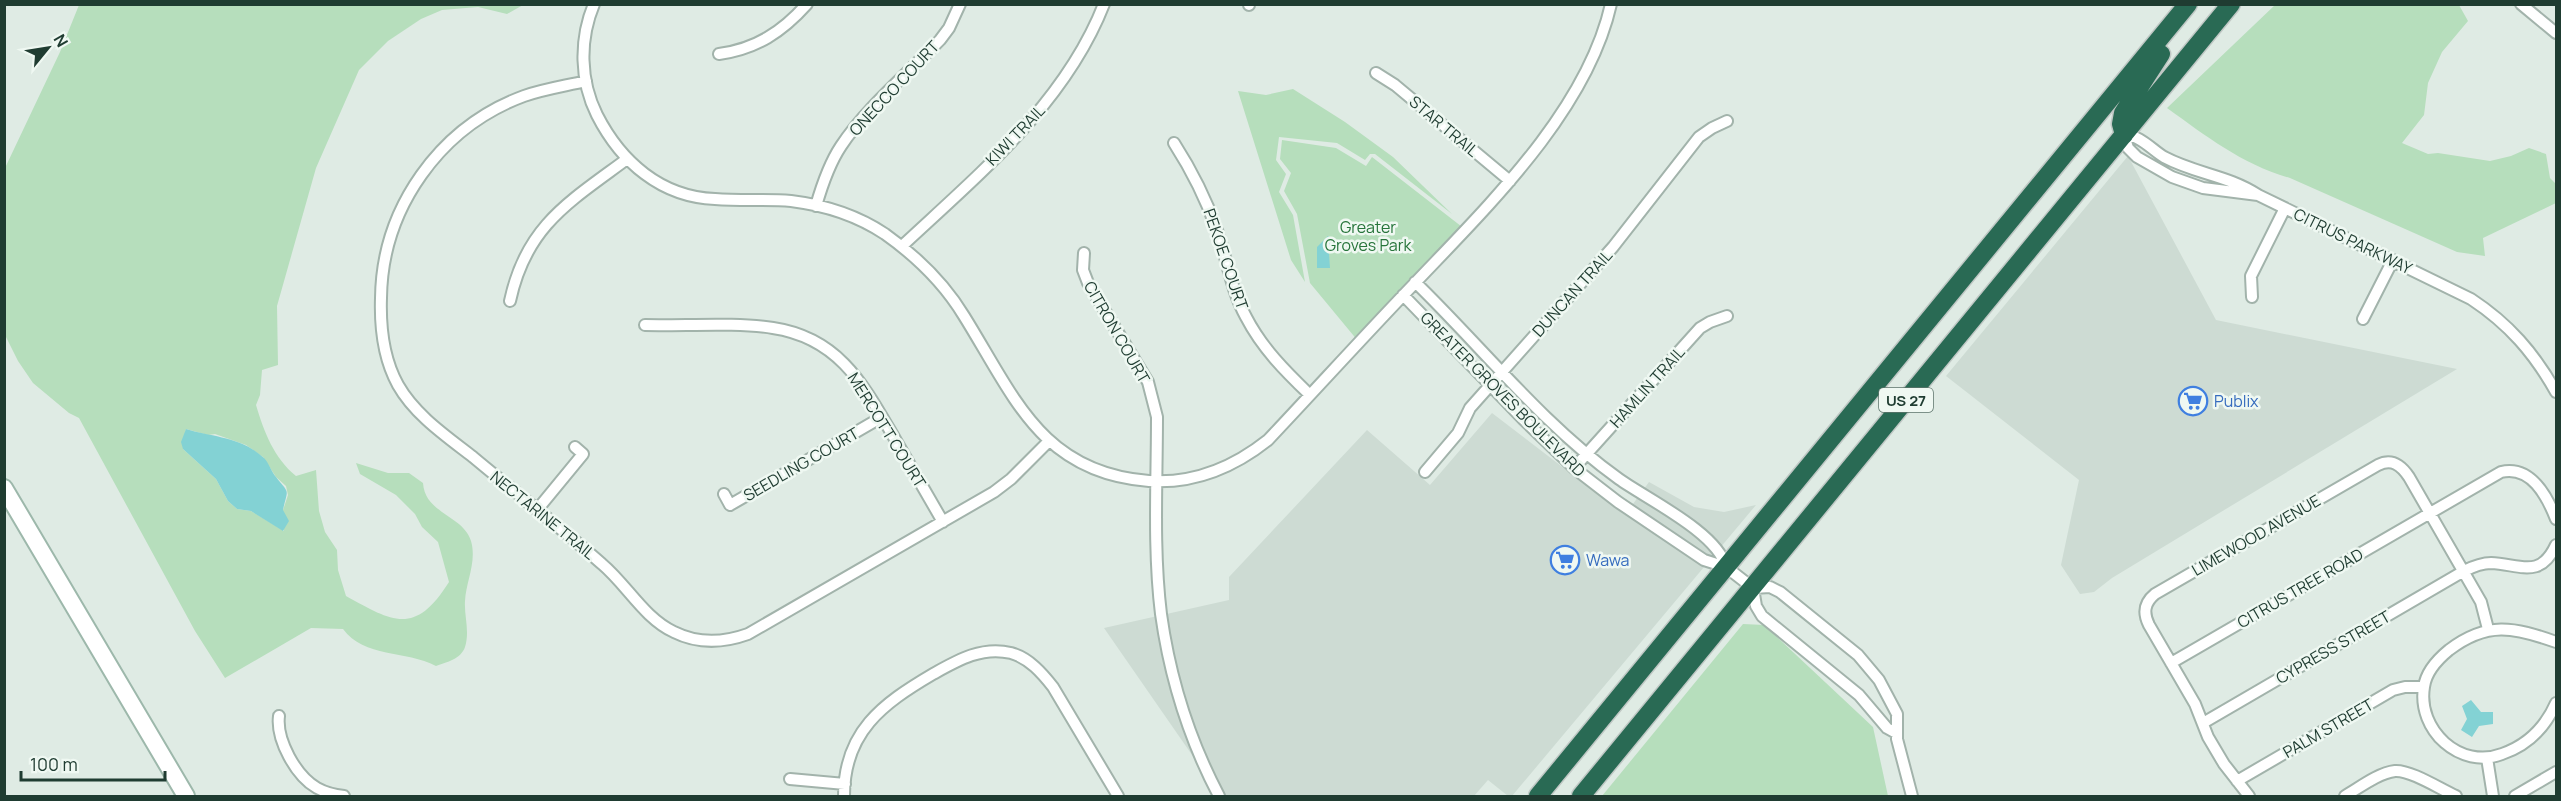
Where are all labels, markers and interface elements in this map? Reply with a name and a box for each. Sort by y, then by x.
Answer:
north arrow [18,18,78,78]
text: N [49,30,73,51]
street label: ONECCO COURT [844,35,944,140]
street label: STAR TRAIL [1405,91,1483,161]
street label: KIWI TRAIL [980,100,1050,170]
street label: CITRUS PARKWAY [2290,203,2416,279]
street label: PEKOE COURT [1198,206,1254,313]
park label: Greater Groves Park [1325,216,1412,256]
street label: DUNCAN TRAIL [1527,245,1617,341]
street label: CITRON COURT [1079,277,1155,387]
street label: GREATER GROVES BOULEVARD [1416,307,1590,481]
street label: HAMLIN TRAIL [1605,342,1689,432]
street label: MERCOTT COURT [843,368,932,492]
supermarket icon: Publix [2177,385,2209,417]
road number: US 27 [1879,388,1933,412]
place label: Publix [2214,390,2259,412]
street label: SEEDLING COURT [739,422,863,506]
street label: NECTARINE TRAIL [486,466,600,564]
street label: LIMEWOOD AVENUE [2188,489,2324,581]
street label: CITRUS TREE ROAD [2233,543,2367,633]
supermarket icon: Wawa [1549,544,1581,576]
place label: Wawa [1586,549,1630,571]
street label: CYPRESS STREET [2272,605,2395,689]
street label: PALM STREET [2279,693,2378,763]
scale bar [21,744,165,782]
text: 100 m [30,752,78,776]

